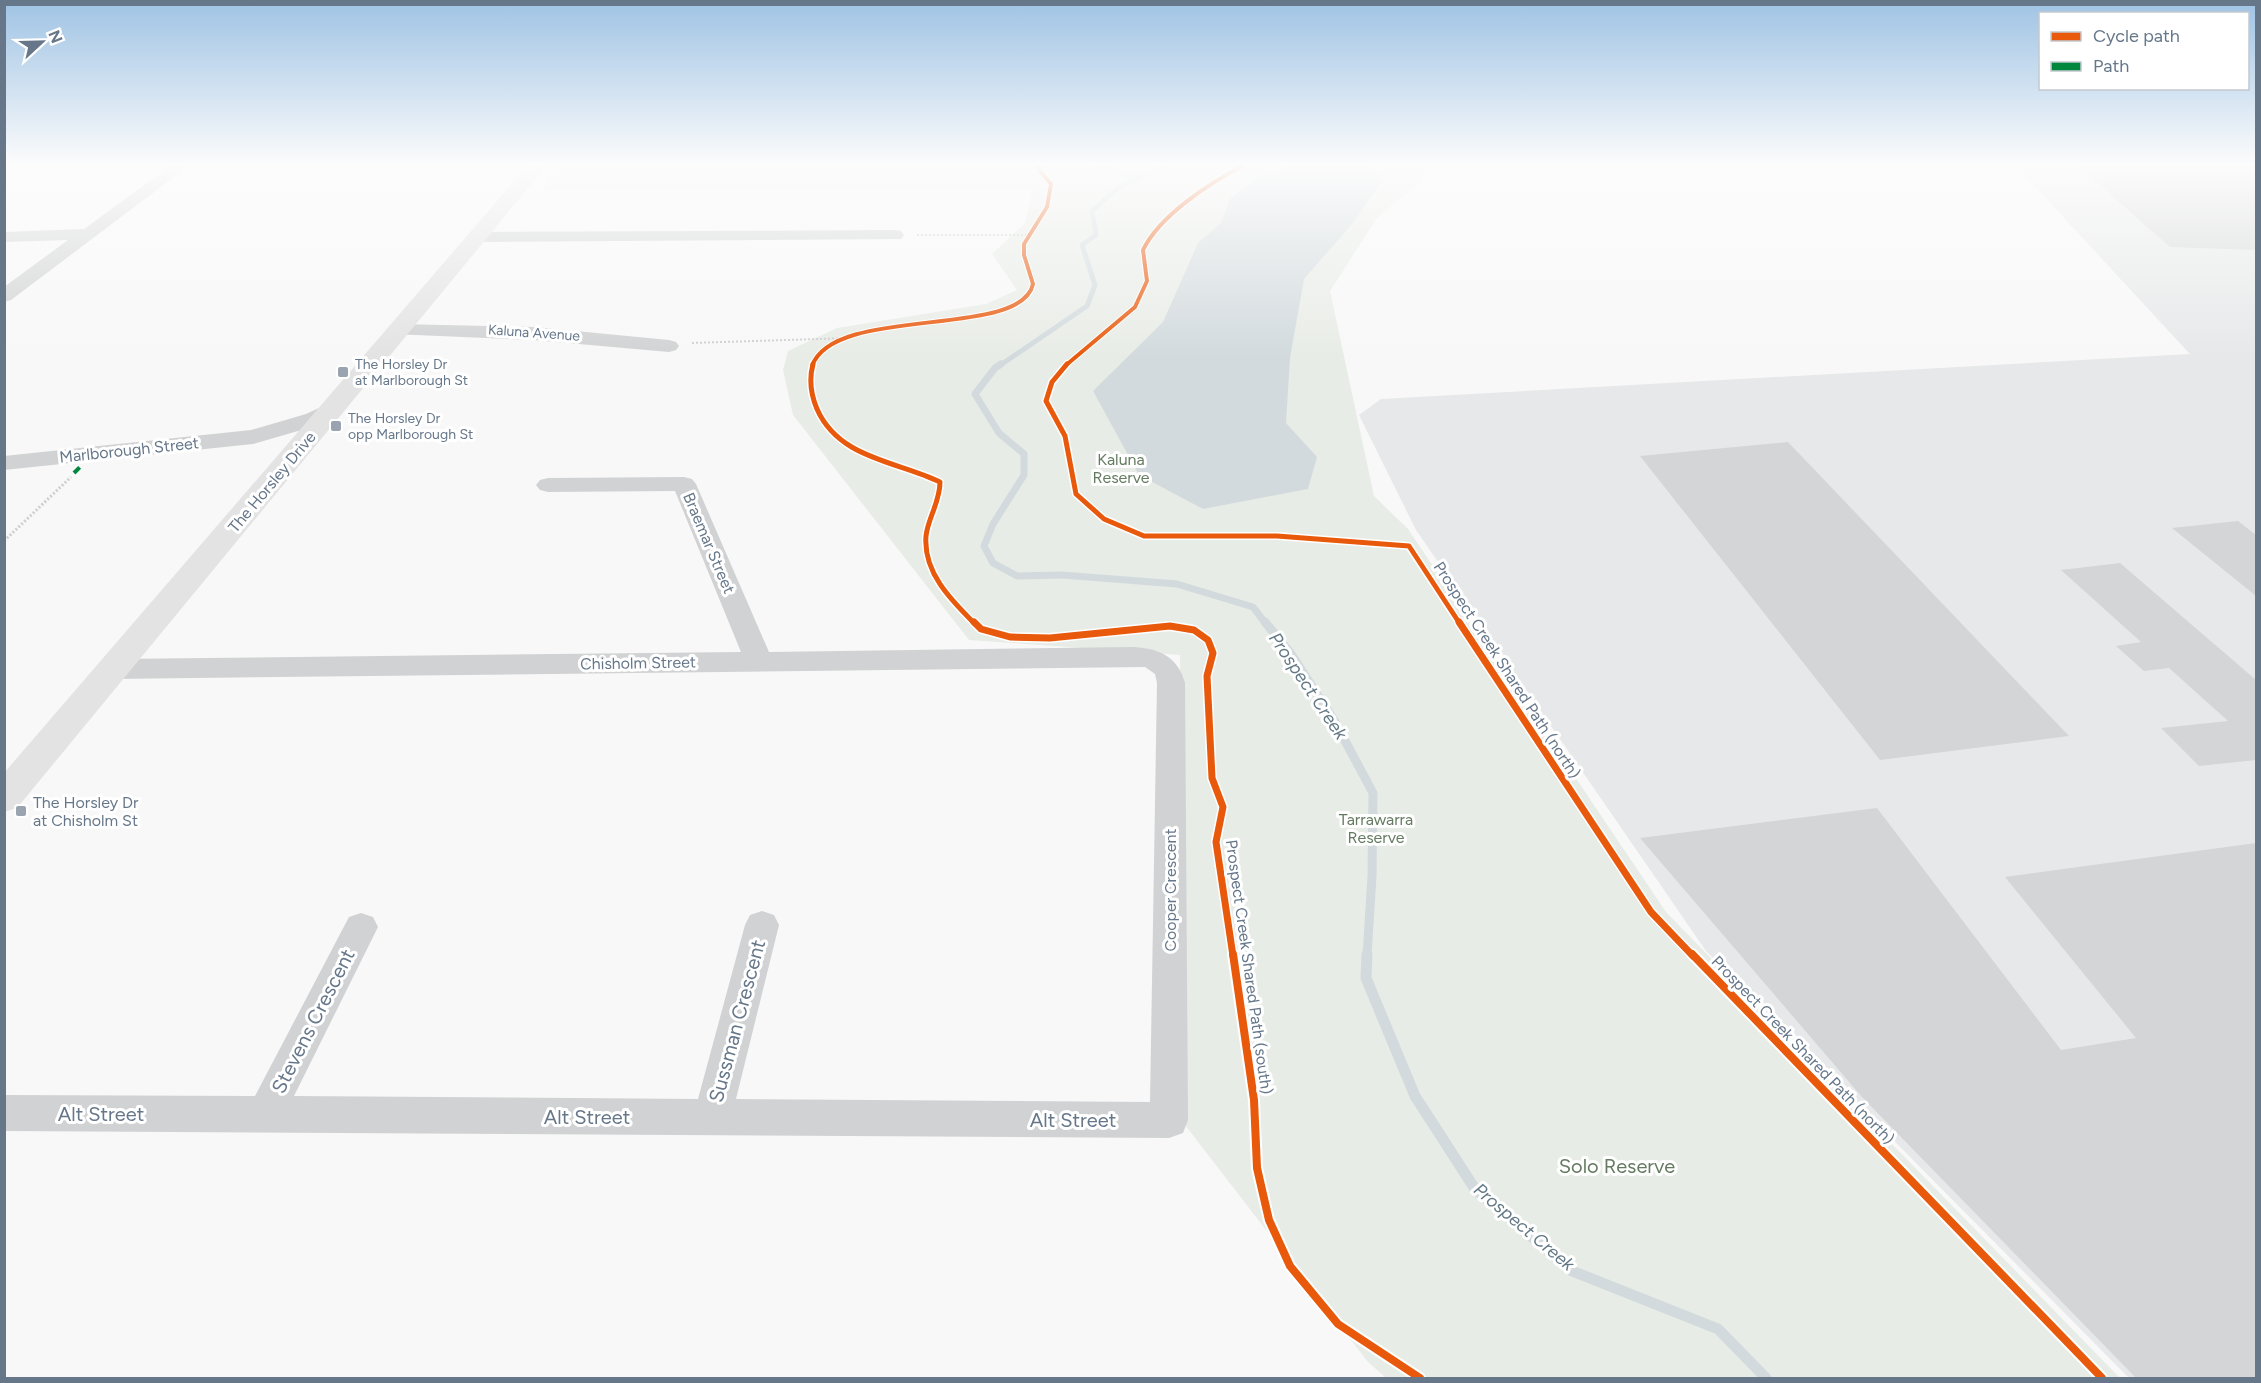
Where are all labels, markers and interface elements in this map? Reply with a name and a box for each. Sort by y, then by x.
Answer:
north arrow [12,12,72,72]
legend [2039,12,2249,90]
text: Cycle path [2093,25,2180,47]
text: N [44,27,67,46]
text: Path [2093,55,2129,77]
street label: Kaluna Avenue [487,321,581,345]
place label: The Horsley Dr at Marlborough St [355,356,468,389]
marker: The Horsley Dr at Marlborough St [336,365,350,379]
place label: The Horsley Dr opp Marlborough St [348,410,473,443]
marker: The Horsley Dr opp Marlborough St [329,419,343,433]
street label: The Horsley Drive [224,427,320,536]
street label: Marlborough Street [58,433,200,467]
park label: Kaluna Reserve [1092,450,1150,487]
street label: Braemar Street [679,490,739,596]
street label: Prospect Creek Shared Path (north) [1430,558,1584,782]
water label: Prospect Creek [1264,628,1353,745]
street label: Chisholm Street [580,652,696,674]
place label: The Horsley Dr at Chisholm St [33,793,139,830]
marker: The Horsley Dr at Chisholm St [14,804,28,818]
park label: Tarrawarra Reserve [1339,810,1413,847]
street label: Cooper Crescent [1161,828,1180,952]
street label: Prospect Creek Shared Path (south) [1222,839,1276,1095]
street label: Sussman Crescent [704,937,770,1105]
street label: Stevens Crescent [266,945,360,1097]
street label: Prospect Creek Shared Path (north) [1708,952,1898,1148]
street label: Alt Street [58,1102,144,1126]
street label: Alt Street [544,1105,630,1129]
street label: Alt Street [1030,1108,1116,1132]
park label: Solo Reserve [1559,1154,1675,1178]
water label: Prospect Creek [1469,1179,1580,1276]

